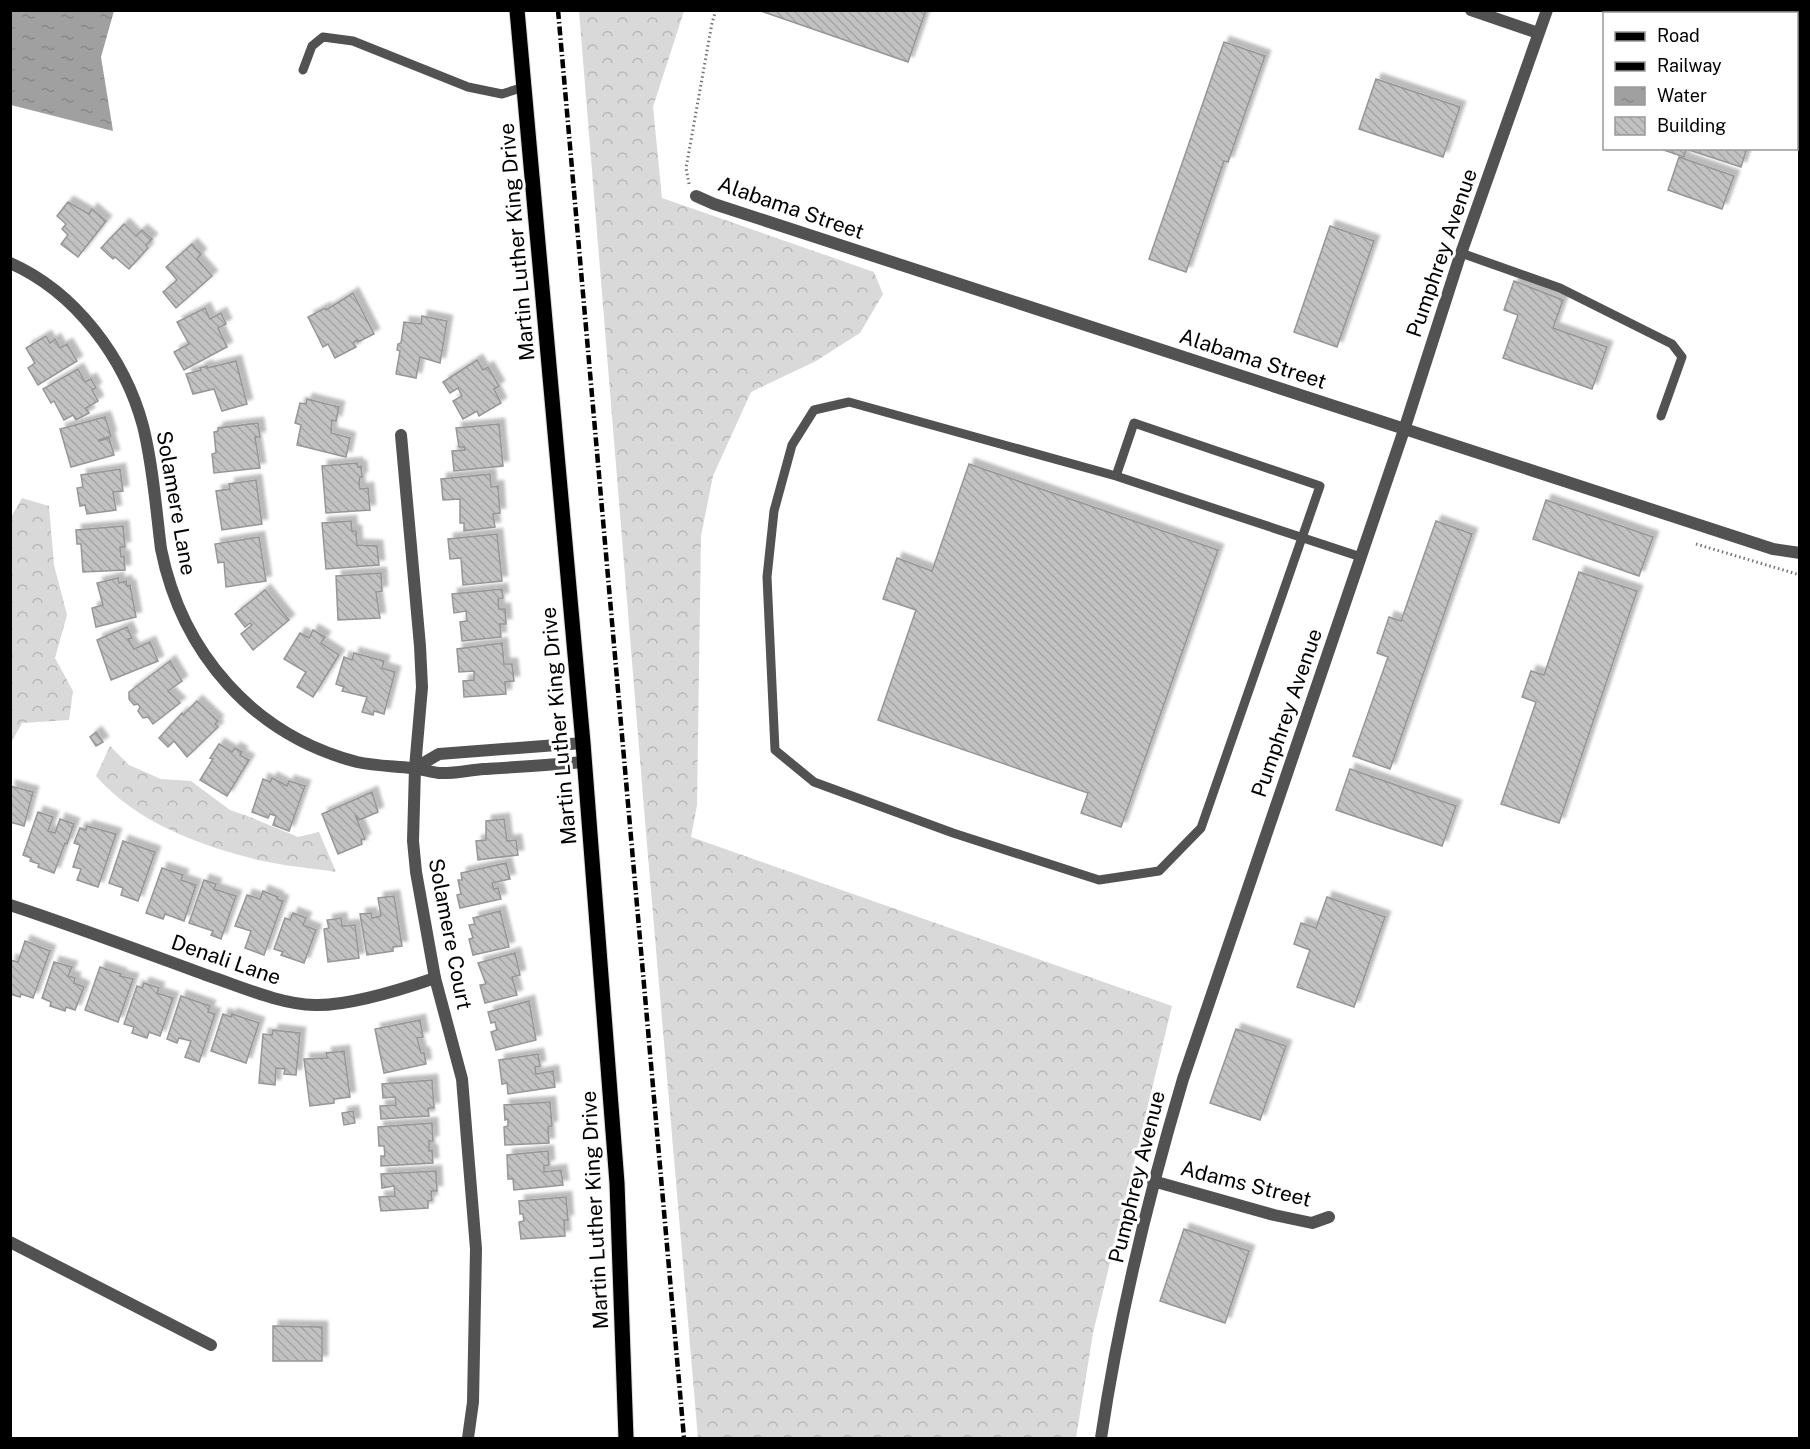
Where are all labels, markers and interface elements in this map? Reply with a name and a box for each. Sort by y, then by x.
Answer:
legend [1603,12,1798,150]
text: Road [1657,25,1700,46]
text: Railway [1657,55,1722,76]
text: Water [1657,85,1707,106]
text: Building [1657,115,1726,136]
street label: Martin Luther King Drive [494,122,539,362]
street label: Pumphrey Avenue [1401,165,1482,340]
street label: Alabama Street [715,171,868,244]
street label: Alabama Street [1177,323,1330,394]
street label: Solamere Lane [151,429,201,577]
street label: Martin Luther King Drive [536,606,581,846]
street label: Pumphrey Avenue [1246,625,1327,800]
street label: Solamere Court [424,856,477,1012]
street label: Denali Lane [168,929,284,990]
street label: Pumphrey Avenue [1103,1088,1170,1266]
street label: Martin Luther King Drive [576,1090,613,1330]
street label: Adams Street [1178,1155,1314,1212]

